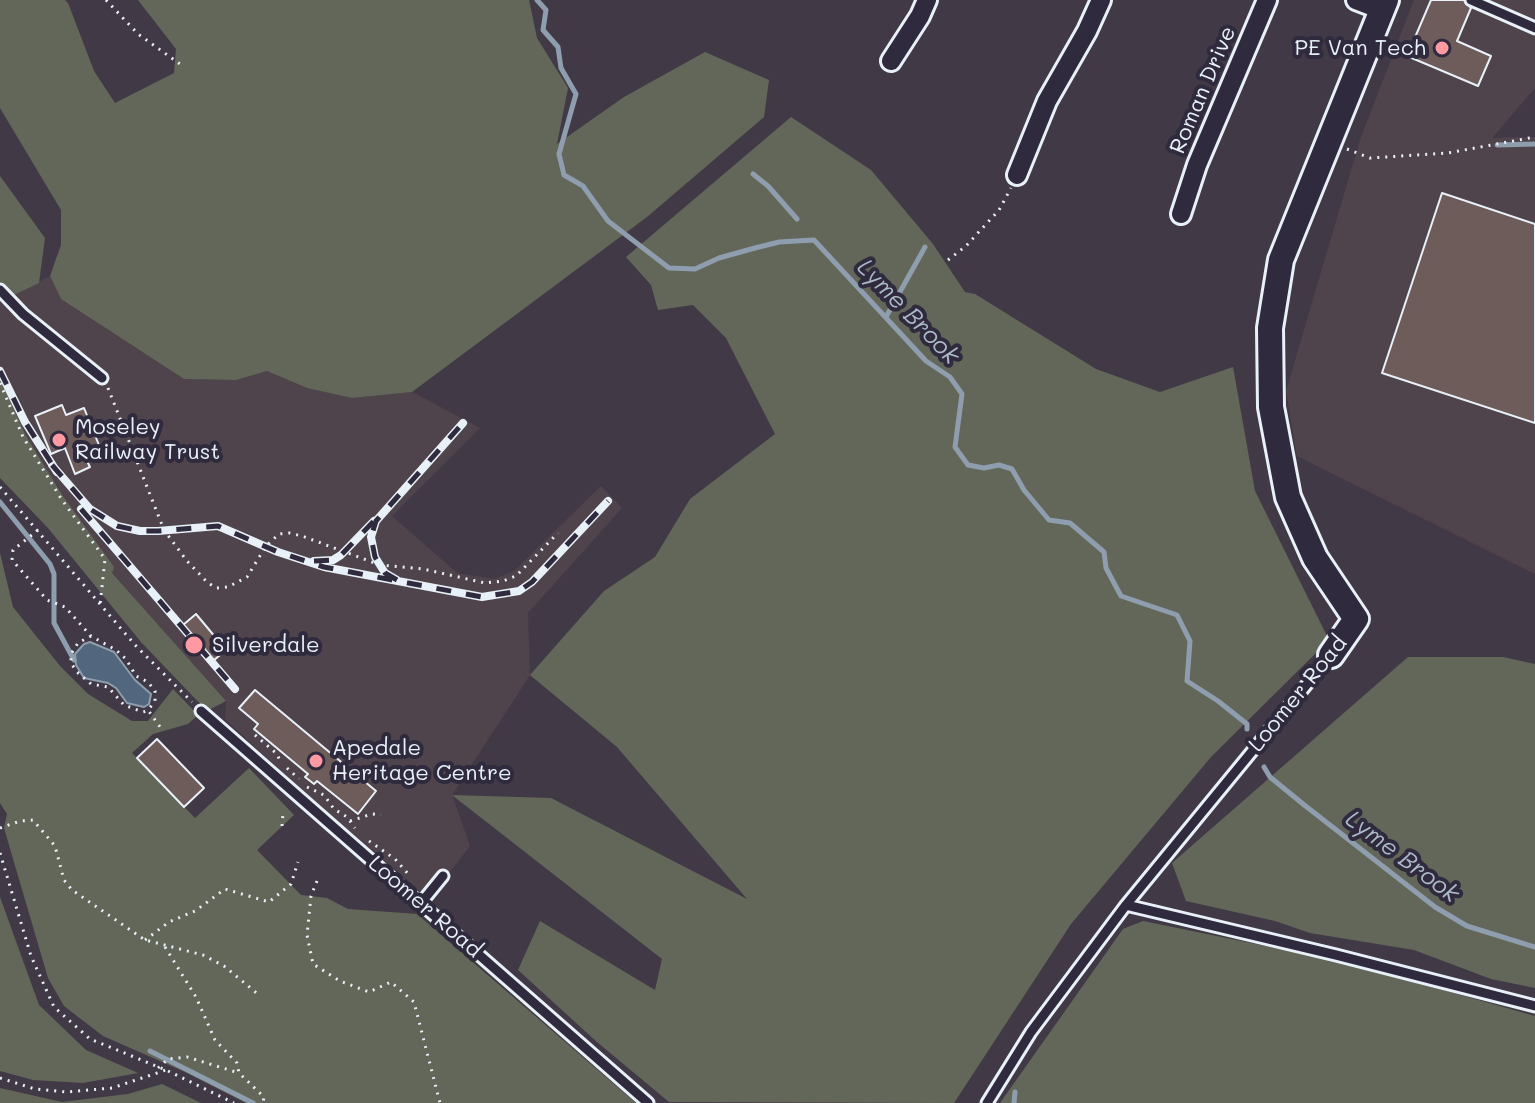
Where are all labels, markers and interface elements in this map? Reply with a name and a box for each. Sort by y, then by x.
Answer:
street label: Roman Drive [1164,22,1242,158]
place label: PE Van Tech [1295,35,1426,61]
marker: PE Van Tech [1433,39,1451,57]
water label: Lyme Brook [851,253,965,371]
place label: Moseley Railway Trust [75,414,220,466]
marker: Moseley Railway Trust [50,431,68,449]
street label: Loomer Road [1243,631,1353,757]
place label: Silverdale [212,632,320,658]
marker: Silverdale [183,634,205,656]
place label: Apedale Heritage Centre [332,735,512,786]
marker: Apedale Heritage Centre [307,752,325,770]
water label: Lyme Brook [1339,805,1465,909]
street label: Loomer Road [363,851,487,963]

